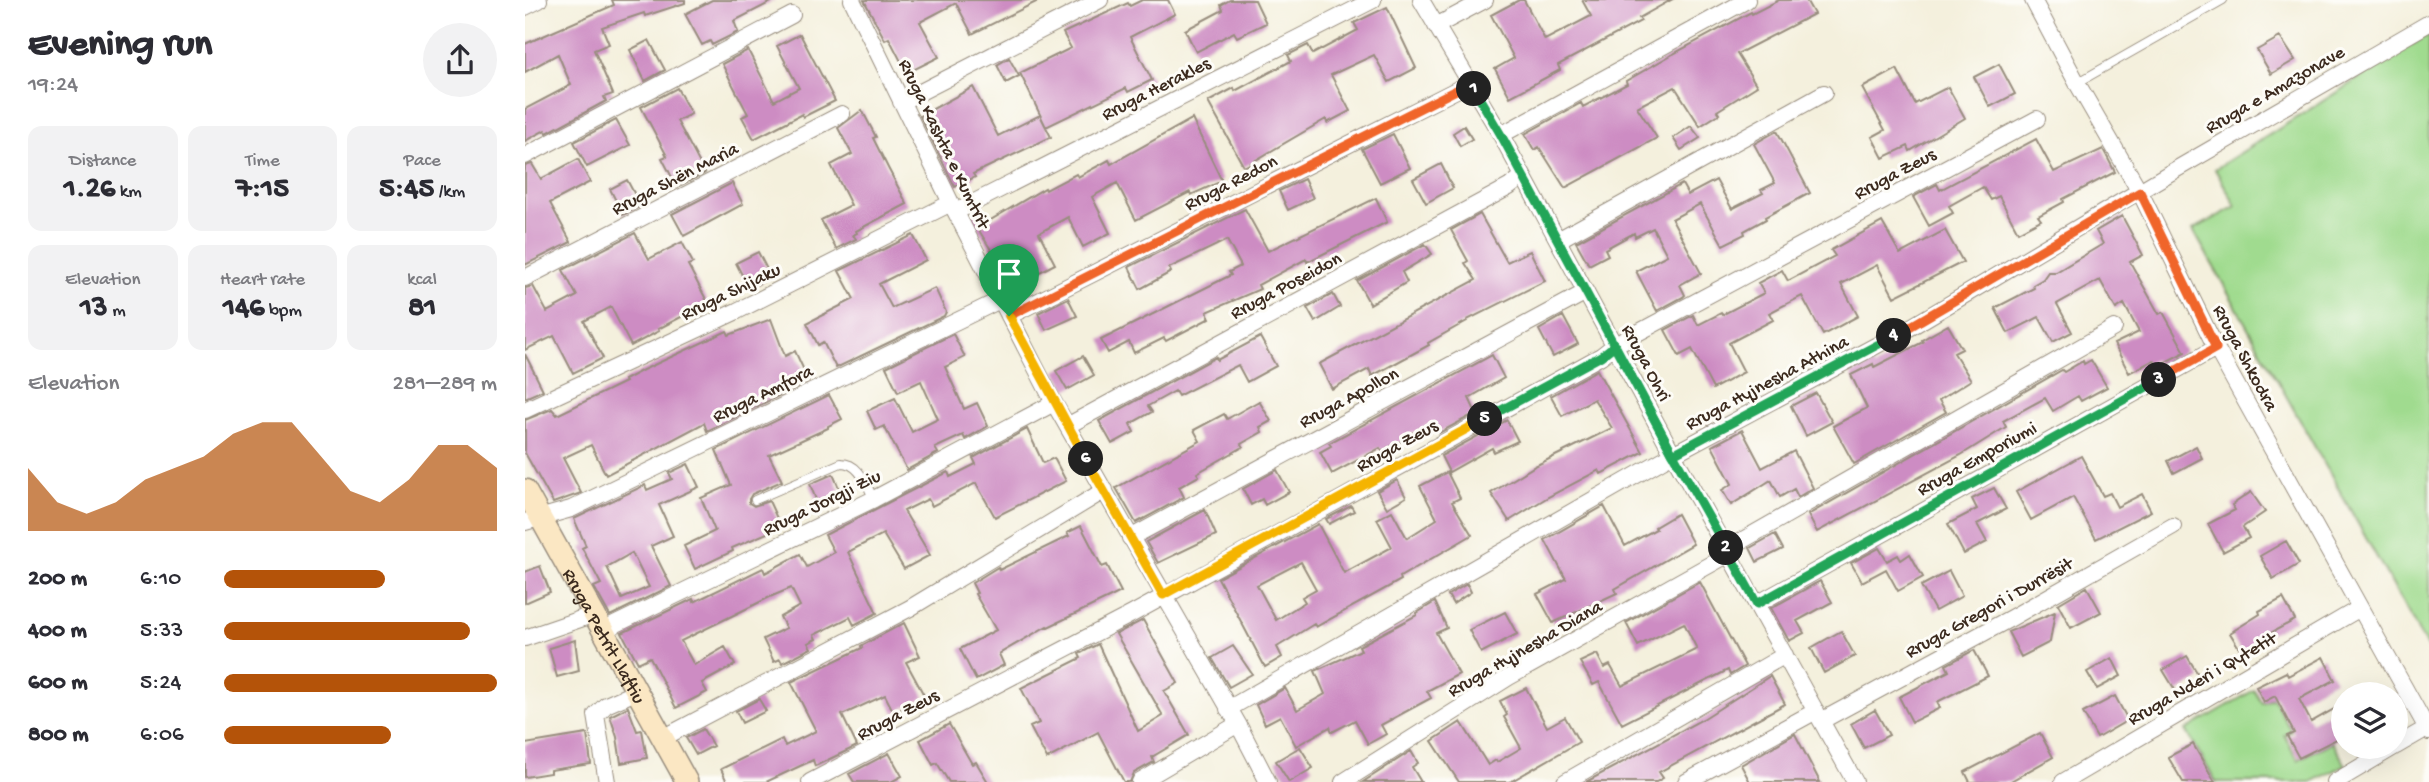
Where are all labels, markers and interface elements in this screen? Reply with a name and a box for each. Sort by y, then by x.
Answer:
button: share [423,23,497,97]
text: Evening run [28,24,212,68]
street label: Rruga e Amazonave [2202,42,2350,140]
street label: Rruga Herakles [1098,52,1216,127]
street label: Rruga Kashta e Kumtrit [892,56,995,235]
text: 19:24 [28,72,78,99]
pin: 1 [1457,72,1492,106]
text: 1 [1470,77,1477,100]
street label: Rruga Shën Maria [608,138,744,222]
street label: Rruga Zeus [1851,143,1941,206]
text: Distance [69,150,136,173]
text: Time [245,150,280,173]
text: Pace [404,150,441,173]
street label: Rruga Redon [1181,151,1282,217]
text: 1.26 [64,173,115,208]
text: 7:15 [236,173,289,208]
text: 5:45 [379,173,434,208]
text: km [115,181,142,204]
text: /km [434,181,465,204]
pin [979,244,1039,316]
street label: Rruga Poseidon [1227,248,1346,326]
icon: arrive [990,255,1028,293]
street label: Rruga Shijaku [678,259,785,327]
text: Elevation [65,269,141,292]
text: Heart rate [220,269,305,292]
text: kcal [407,269,437,292]
text: 13 [80,292,108,327]
text: 146 [223,292,265,327]
text: 81 [408,292,436,327]
text: m [108,300,126,323]
text: bpm [265,300,302,323]
street label: Rruga Shkodra [2206,301,2282,417]
pin: 4 [1877,318,1911,354]
street label: Rruga Ohri [1615,321,1675,406]
text: 4 [1889,324,1898,347]
street label: Rruga Hyjnesha Athina [1682,331,1854,437]
street label: Rruga Amfora [709,360,819,429]
pin: 3 [2141,362,2177,398]
street label: Rruga Apollon [1296,363,1403,435]
text: 3 [2154,368,2163,391]
text: Elevation [28,371,119,398]
text: 281–289 m [393,371,497,398]
pin: 5 [1467,402,1503,436]
text: 5 [1480,407,1490,430]
street label: Rruga Zeus [1353,415,1443,479]
street label: Rruga Emporiumi [1914,418,2042,502]
pin: 6 [1069,442,1103,476]
text: 6 [1081,447,1090,470]
street label: Rruga Jorgji Ziu [760,466,885,543]
pin: 2 [1709,530,1743,566]
text: 2 [1721,536,1730,559]
street label: Rruga Gregori i Durrësit [1902,552,2079,665]
street label: Rruga Petrit Llaftiu [556,565,649,709]
text: 200 m [28,566,87,593]
text: 6:10 [140,566,181,593]
street label: Rruga Hyjnesha Diana [1444,596,1608,704]
text: 400 m [28,618,87,645]
text: 5:33 [140,618,183,645]
street label: Rruga Nderi i Qytetit [2124,627,2283,732]
text: 600 m [28,670,88,697]
text: 5:24 [140,670,181,697]
map controls [2331,682,2408,759]
button: layers [2331,682,2408,759]
street label: Rruga Zeus [854,684,944,747]
text: 800 m [28,722,89,749]
text: 6:06 [140,722,184,749]

